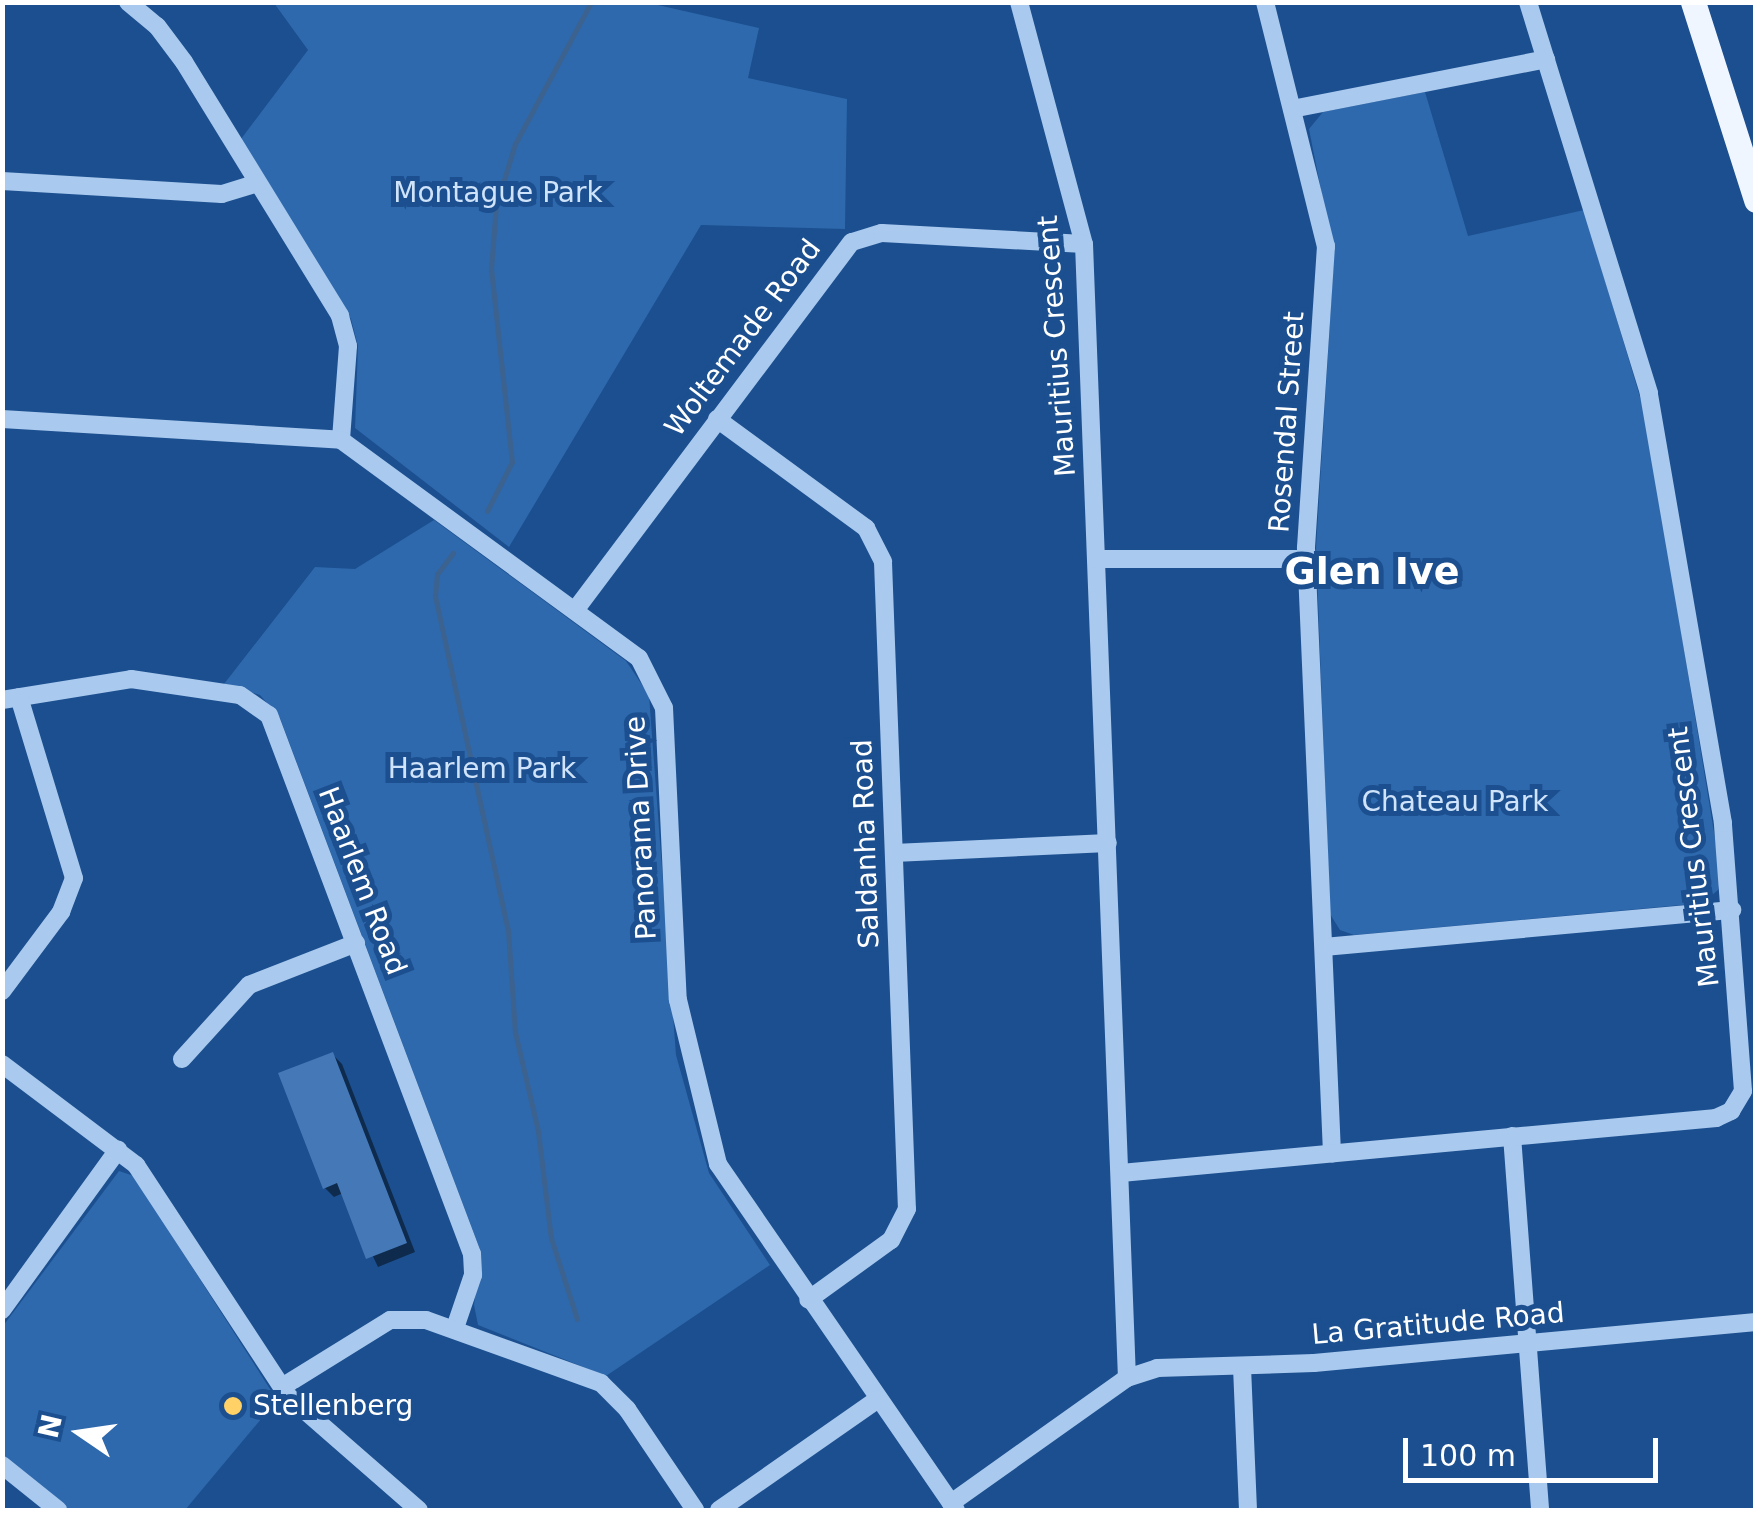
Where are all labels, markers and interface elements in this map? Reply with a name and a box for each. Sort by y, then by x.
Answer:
park label: Montague Park [393,176,603,210]
street label: Mauritius Crescent [1031,214,1083,478]
street label: Woltemade Road [658,233,828,443]
street label: Rosendal Street [1263,310,1311,534]
district label: Glen Ive [1285,549,1459,595]
street label: Panorama Drive [618,715,664,941]
street label: Mauritius Crescent [1661,725,1727,989]
street label: Saldanha Road [846,739,886,949]
park label: Haarlem Park [388,752,576,786]
street label: Haarlem Road [311,782,413,980]
park label: Chateau Park [1362,785,1548,819]
street label: La Gratitude Road [1310,1296,1566,1352]
north arrow [30,1383,130,1483]
place label: Stellenberg [253,1389,413,1423]
marker: Stellenberg [222,1395,244,1417]
text: N [32,1411,69,1441]
scale bar [1408,1418,1663,1480]
text: 100 m [1420,1438,1516,1473]

